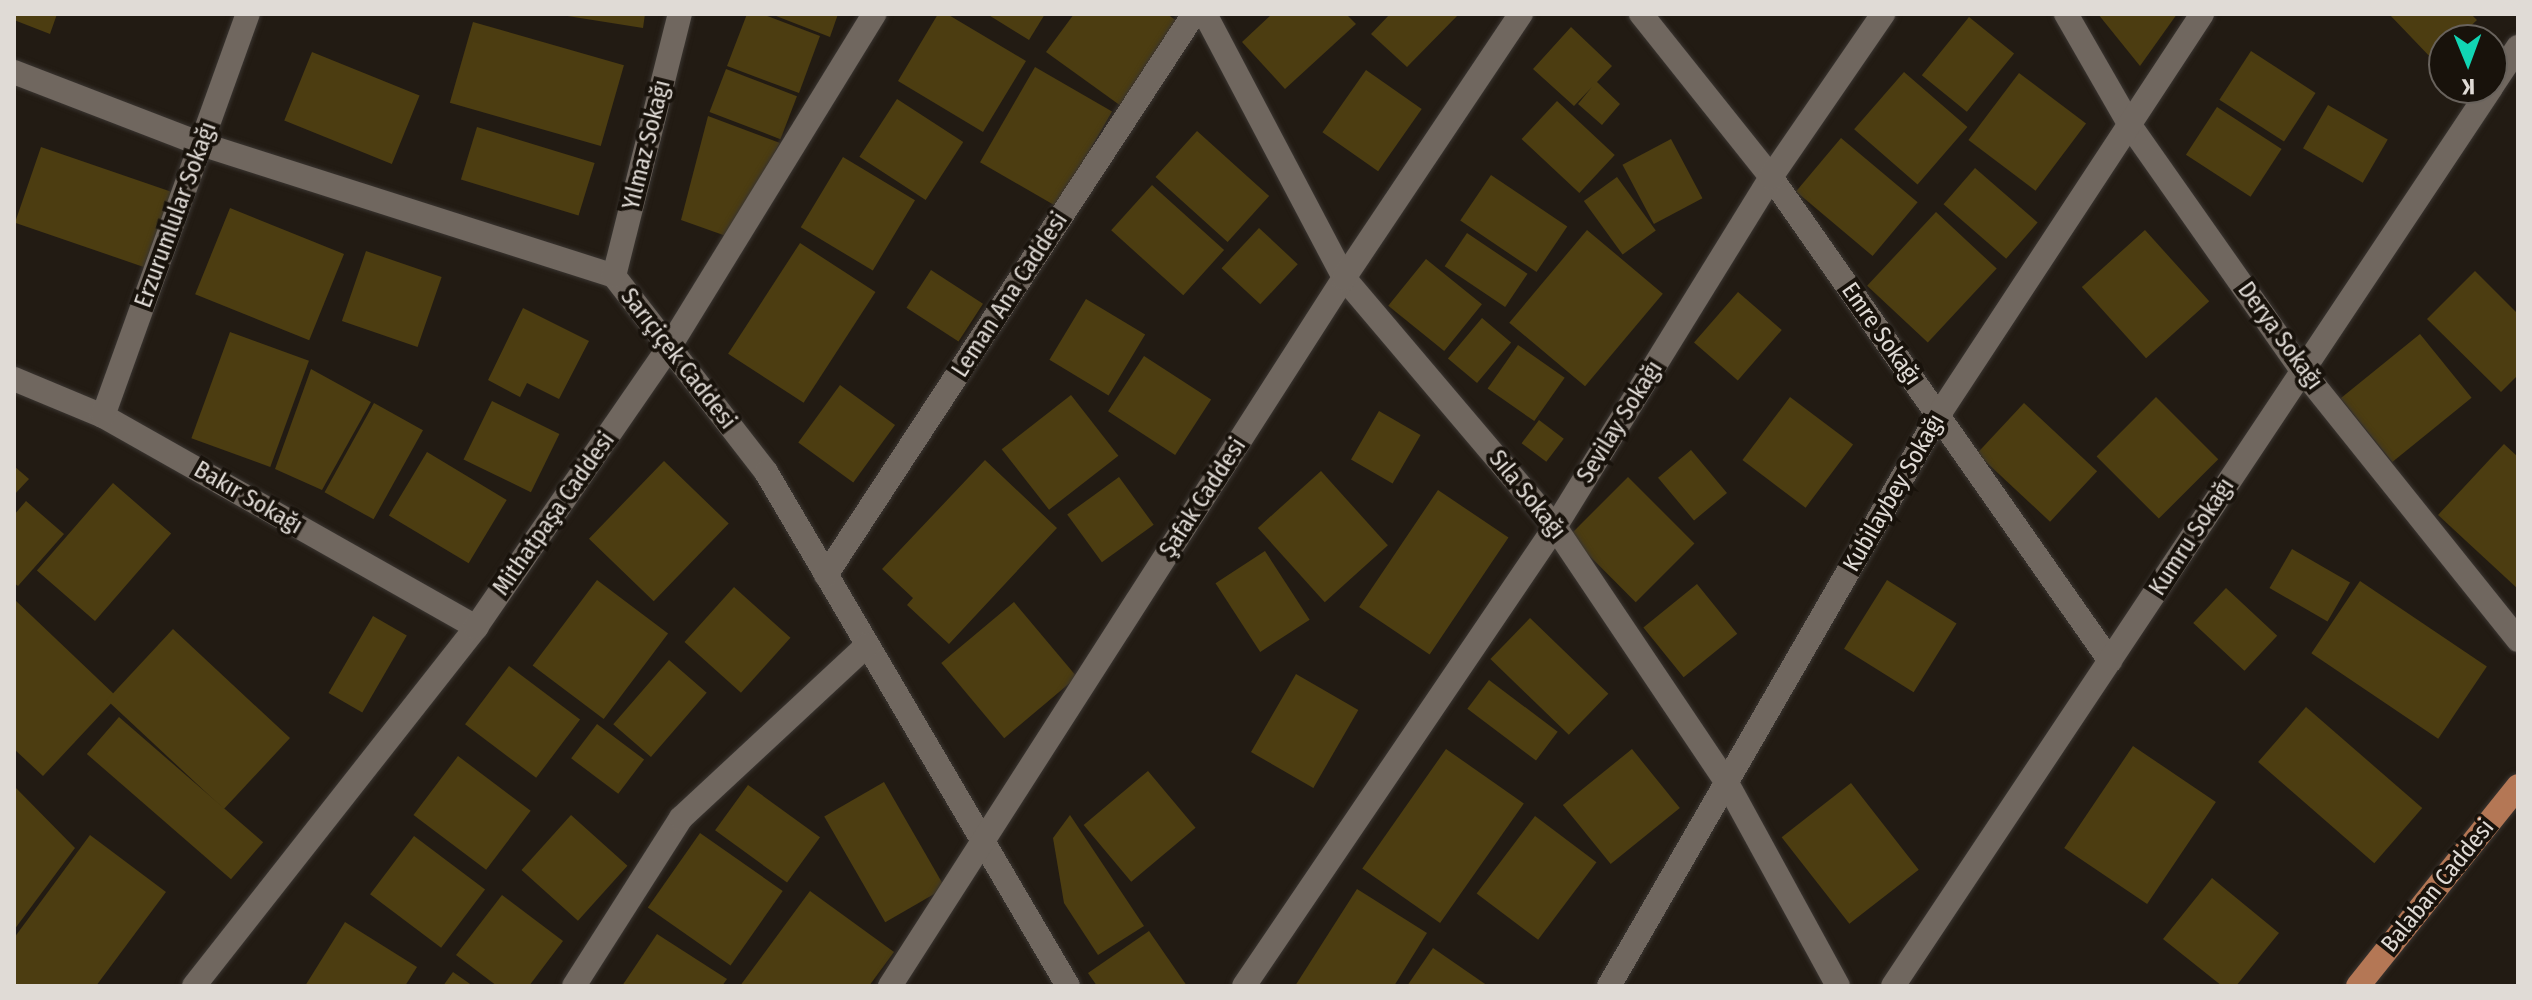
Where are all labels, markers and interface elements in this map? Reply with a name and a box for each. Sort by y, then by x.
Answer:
north arrow [2428,24,2508,104]
text: K [2462,73,2475,100]
street label: Yılmaz Sokağı [617,77,677,213]
street label: Erzurumlular Sokağı [129,118,223,312]
street label: Leman Ana Caddesi [946,207,1074,383]
street label: Emre Sokağı [1835,277,1927,391]
street label: Derya Sokağı [2231,277,2329,395]
street label: Sarıçiçek Caddesi [614,283,742,435]
street label: Sevilay Sokağı [1571,356,1669,488]
street label: Kubilaybey Sokağı [1837,409,1951,577]
street label: Mithatpaşa Caddesi [487,427,621,601]
street label: Şafak Caddesi [1154,433,1252,563]
street label: Sıla Sokağı [1483,445,1571,545]
street label: Bakır Sokağı [189,455,307,541]
street label: Kumru Sokağı [2143,473,2241,601]
street label: Balaban Caddesi [2376,814,2500,958]

